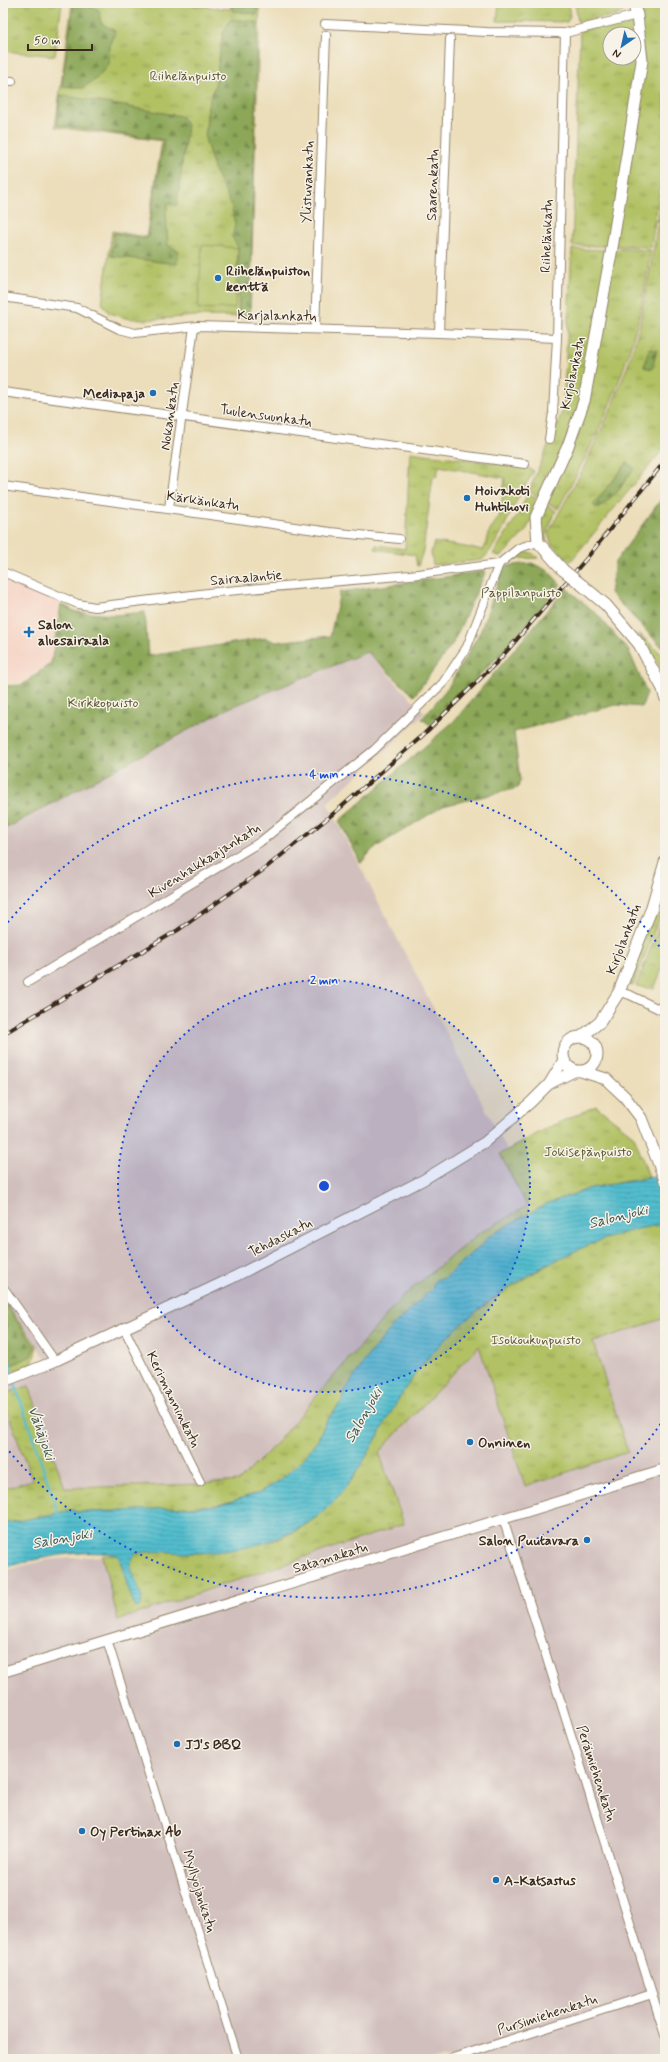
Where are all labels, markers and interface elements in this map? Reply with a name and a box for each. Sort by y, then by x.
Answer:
scale bar [28,26,92,52]
north arrow [602,26,642,66]
text: 50 m [34,33,61,49]
text: N [610,46,624,61]
park label: Riihelänpuisto [150,67,226,85]
street label: Ylistuvankatu [298,140,318,224]
street label: Saarenkatu [423,148,443,221]
street label: Riihelänkatu [537,198,557,273]
place label: Riihelänpuiston kenttä [226,262,310,296]
marker: Riihelänpuiston kenttä [213,273,223,283]
street label: Karjalankatu [237,306,317,326]
street label: Kirjolankatu [556,335,590,411]
street label: Nokankatu [156,380,184,452]
place label: Mediapaja [83,385,145,403]
marker: Mediapaja [148,388,158,398]
street label: Tuulensuunkatu [219,401,313,431]
place label: Hoivakoti Huhtihovi [475,482,529,516]
street label: Kärkänkatu [165,487,241,515]
marker: Hoivakoti Huhtihovi [462,493,472,503]
street label: Sairaalantie [209,566,283,590]
park label: Pappilanpuisto [481,584,561,602]
place label: Salon aluesairaala [38,616,109,650]
marker: Salon aluesairaala [23,626,35,638]
park label: Kirkkopuisto [68,694,138,712]
text: 4 min [309,767,339,783]
street label: Kivenhakkaajankatu [145,819,264,903]
street label: Kirjolankatu [602,901,646,977]
text: 2 min [310,973,338,989]
park label: Jokisepänpuisto [544,1143,632,1161]
centre of rings [317,1179,331,1193]
water label: Salonjoki [587,1200,651,1234]
street label: Tehdaskatu [245,1214,316,1262]
park label: Isokoukunpuisto [491,1331,581,1349]
street label: Kerimanninkatu [142,1348,204,1451]
water label: Salonjoki [340,1383,388,1447]
water label: Vähäjoki [23,1404,60,1464]
place label: Onninen [478,1434,530,1452]
marker: Onninen [465,1437,475,1447]
water label: Salonjoki [31,1524,95,1554]
place label: Salon Puutavara [479,1532,579,1550]
marker: Salon Puutavara [582,1535,592,1545]
street label: Satamakatu [291,1538,370,1578]
street label: Perämiehenkatu [572,1723,620,1824]
place label: JJ's BBQ [185,1736,241,1754]
marker: JJ's BBQ [172,1739,182,1749]
place label: Oy Pertinax Ab [90,1823,182,1841]
marker: Oy Pertinax Ab [77,1826,87,1836]
street label: Myllyojankatu [178,1848,220,1935]
place label: A-Katsastus [504,1872,576,1890]
marker: A-Katsastus [491,1875,501,1885]
street label: Pursimiehenkatu [495,1990,600,2040]

